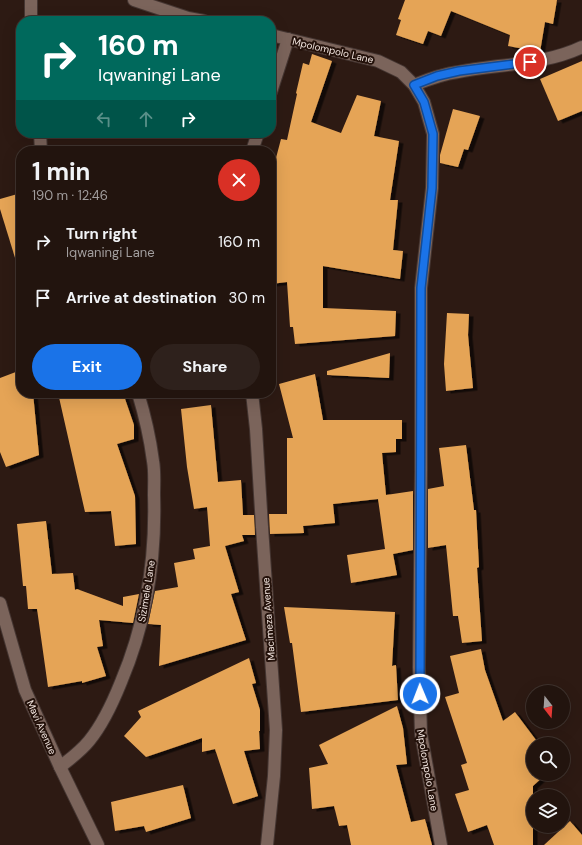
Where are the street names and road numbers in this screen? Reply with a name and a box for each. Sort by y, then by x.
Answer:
street label: Mpolompolo Lane [291,35,375,66]
street label: Sizimele Lane [135,559,158,623]
street label: Macimeza Avenue [259,577,278,661]
street label: Mavi Avenue [24,698,59,757]
street label: Mpolompolo Lane [414,728,441,812]

